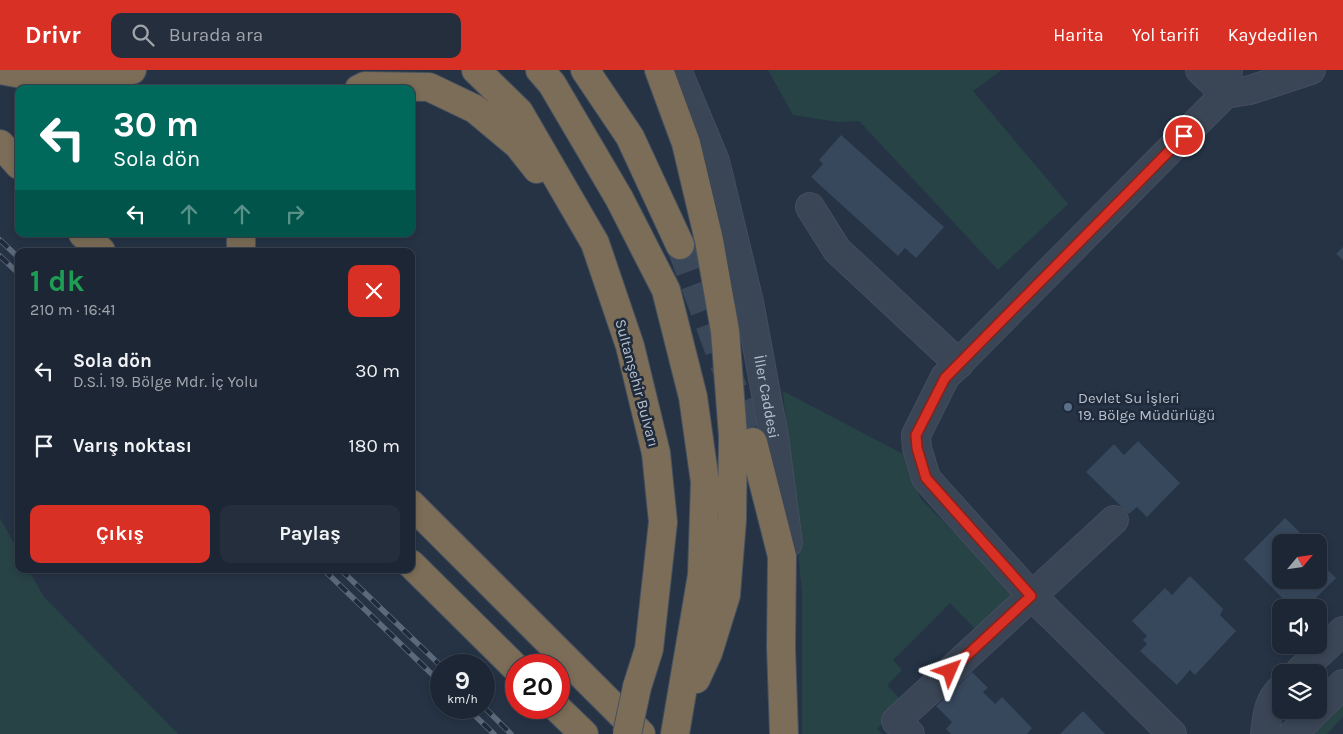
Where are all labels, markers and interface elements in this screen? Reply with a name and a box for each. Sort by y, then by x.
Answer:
search box [111,13,461,58]
text: Drivr [25,21,81,49]
icon: search [129,21,157,49]
text: Burada ara [169,24,263,46]
text: Harita [1053,24,1104,46]
text: Yol tarifi [1132,24,1200,46]
text: Kaydedilen [1228,24,1318,46]
text: 30 m [113,104,199,145]
icon: left [30,105,95,170]
pin [1163,115,1205,157]
icon: arrive [1170,122,1198,150]
text: Sola dön [113,146,200,172]
icon: left [122,200,150,228]
icon: ahead [175,200,203,228]
icon: ahead [228,200,256,228]
icon: right [281,200,309,228]
text: 1 dk [30,263,84,299]
button: close [348,265,400,317]
text: 210 m · 16:41 [30,300,116,319]
street label: Sultanşehir Bulvarı [611,317,663,449]
text: Sola dön [73,350,152,372]
street label: İller Caddesi [750,353,783,440]
icon: left [30,357,58,385]
text: 30 m [355,360,400,382]
text: D.S.İ. 19. Bölge Mdr. İç Yolu [73,372,258,391]
place label: Devlet Su İşleri 19. Bölge Müdürlüğü [1078,389,1215,424]
marker: Devlet Su İşleri 19. Bölge Müdürlüğü [1062,401,1074,413]
icon: arrive [30,432,58,460]
text: Varış noktası [73,435,192,457]
text: 180 m [348,435,400,457]
button: Çıkış [30,505,210,563]
button: Paylaş [220,505,400,563]
north arrow [1272,534,1328,589]
map controls [1272,534,1327,719]
button: sound [1272,599,1327,654]
position arrow [923,644,975,696]
speed limit sign: 20 [505,654,570,719]
button: layers [1272,664,1327,719]
text: 9 [455,666,470,695]
text: km/h [447,692,478,706]

